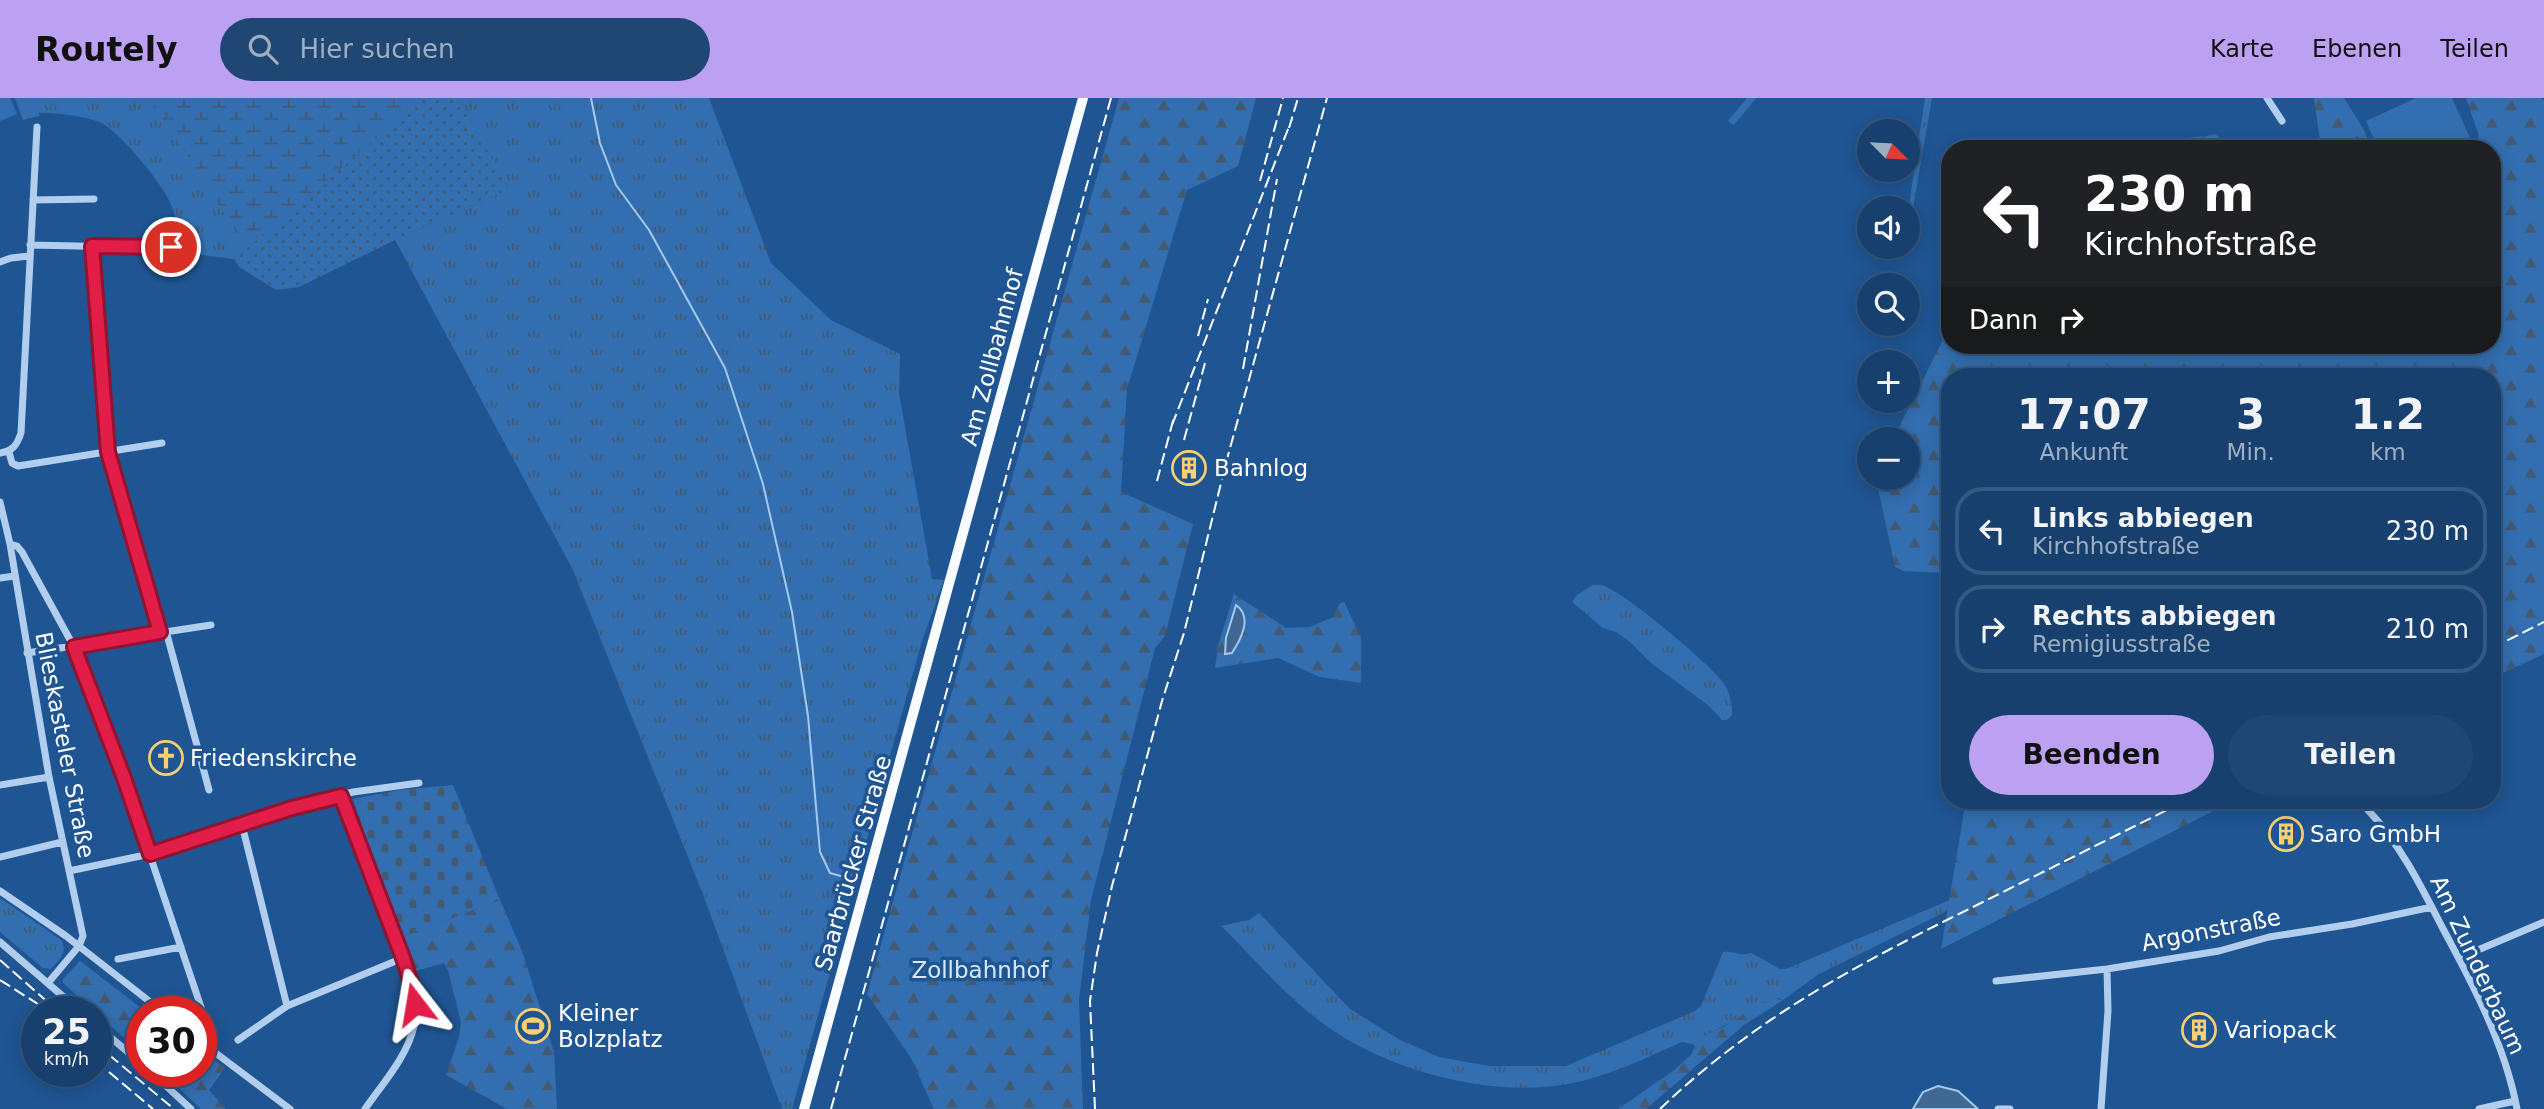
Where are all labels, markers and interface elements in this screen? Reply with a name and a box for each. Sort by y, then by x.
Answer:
search box [220,18,710,81]
text: Routely [35,30,178,69]
icon: search [244,30,282,68]
text: Hier suchen [300,34,455,64]
text: Karte [2210,35,2274,63]
text: Ebenen [2312,35,2402,63]
text: Teilen [2440,35,2509,63]
north arrow [1857,119,1920,182]
map controls [1857,119,1920,490]
text: 230 m [2084,166,2254,223]
icon: left [1969,168,2060,259]
button: sound [1857,196,1920,259]
pin [141,217,201,277]
text: Kirchhofstraße [2084,225,2317,263]
icon: arrive [152,228,190,266]
street label: Am Zollbahnhof [956,265,1028,449]
button: search [1857,273,1920,336]
icon: right [2052,301,2090,339]
text: Dann [1969,305,2038,335]
button: + [1857,350,1920,413]
text: 17:07 [2017,390,2151,439]
text: 3 [2236,390,2265,439]
text: 1.2 [2351,390,2425,439]
button: − [1857,427,1920,490]
text: Ankunft [2039,439,2128,465]
text: Min. [2227,439,2275,465]
text: km [2370,439,2406,465]
building icon: Bahnlog [1170,449,1208,487]
place label: Bahnlog [1214,455,1308,481]
text: Links abbiegen [2032,503,2254,533]
icon: left [1973,512,2011,550]
text: 230 m [2386,516,2469,546]
text: Kirchhofstraße [2032,533,2200,559]
text: Rechts abbiegen [2032,601,2277,631]
icon: right [1973,610,2011,648]
text: 210 m [2386,614,2469,644]
street label: Blieskasteler Straße [30,630,100,860]
text: Remigiusstraße [2032,631,2211,657]
button: Beenden [1969,715,2214,795]
button: Teilen [2228,715,2473,795]
church icon: Friedenskirche [147,739,185,777]
place label: Friedenskirche [190,745,357,771]
street label: Saarbrücker Straße [810,752,896,974]
building icon: Saro GmbH [2267,815,2305,853]
place label: Saro GmbH [2310,821,2441,847]
street label: Am Zunderbaum [2425,871,2531,1059]
street label: Argonstraße [2139,904,2283,956]
park label: Zollbahnhof [911,957,1050,983]
position arrow [378,967,452,1041]
speed limit sign: 30 [126,996,217,1087]
place label: Kleiner Bolzplatz [558,1000,663,1052]
sports icon: Kleiner Bolzplatz [514,1007,552,1045]
building icon: Variopack [2180,1011,2218,1049]
text: 25 [42,1012,91,1052]
place label: Variopack [2224,1017,2337,1043]
text: km/h [44,1048,89,1069]

